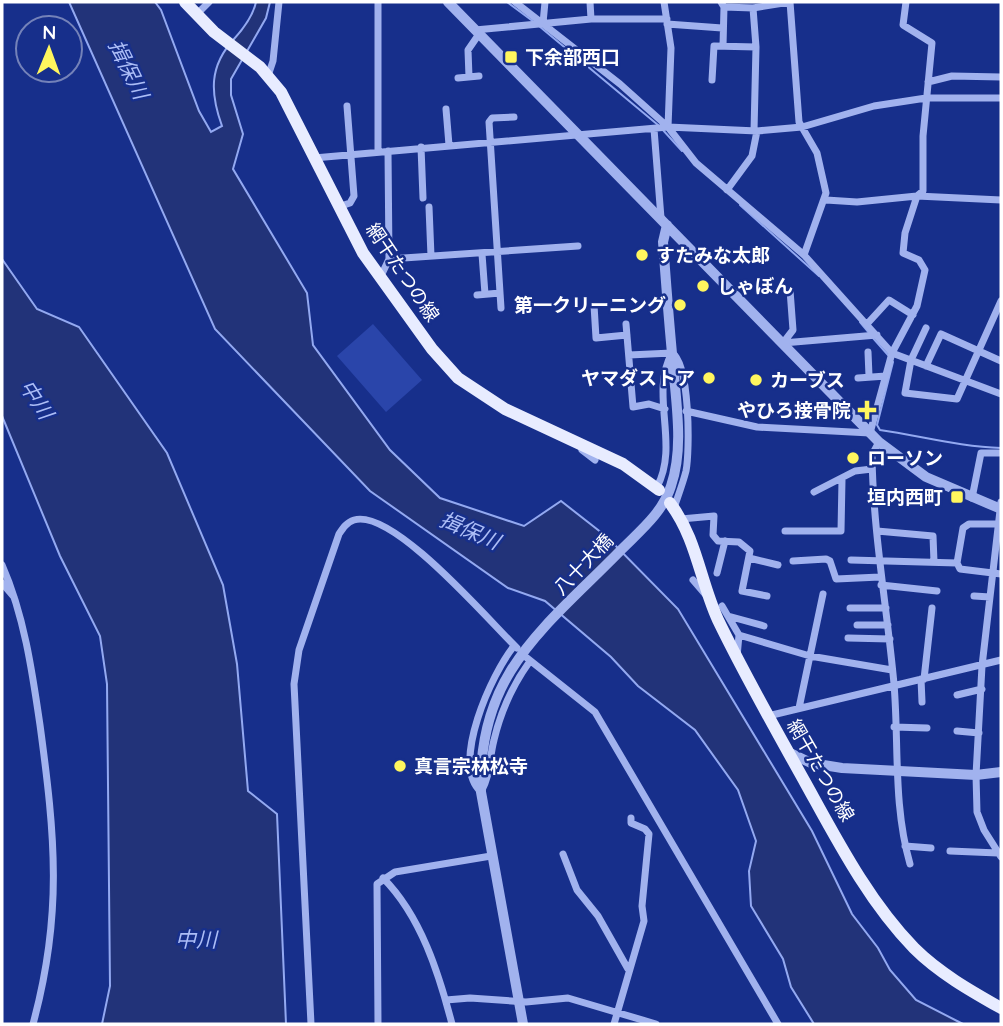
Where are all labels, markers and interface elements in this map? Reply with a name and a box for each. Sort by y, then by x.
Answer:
north arrow [14,14,84,84]
text: N [42,20,56,44]
water label: 揖保川 [104,35,155,105]
place label: 下余部西口 [525,45,620,69]
marker: 下余部西口 [503,49,519,65]
street label: 網干たつの線 [361,218,445,326]
place label: すたみな太郎 [656,243,770,267]
marker: すたみな太郎 [634,247,650,263]
place label: しゃぼん [717,274,793,298]
marker: しゃぼん [695,278,711,294]
place label: 第一クリーニング [514,293,666,317]
marker: 第一クリーニング [672,297,688,313]
place label: ヤマダストア [581,366,695,390]
place label: カーブス [770,368,845,392]
marker: ヤマダストア [701,370,717,386]
marker: カーブス [748,372,764,388]
water label: 中川 [15,374,60,425]
place label: やひろ接骨院 [737,398,851,422]
marker: やひろ接骨院 [857,400,877,420]
place label: ローソン [867,446,943,470]
marker: ローソン [845,450,861,466]
place label: 垣内西町 [867,485,943,509]
marker: 垣内西町 [949,489,965,505]
water label: 揖保川 [436,506,506,555]
street label: 八十大橋 [548,528,618,600]
street label: 網干たつの線 [782,715,860,825]
place label: 真言宗林松寺 [414,754,528,778]
marker: 真言宗林松寺 [392,758,408,774]
water label: 中川 [175,926,219,952]

